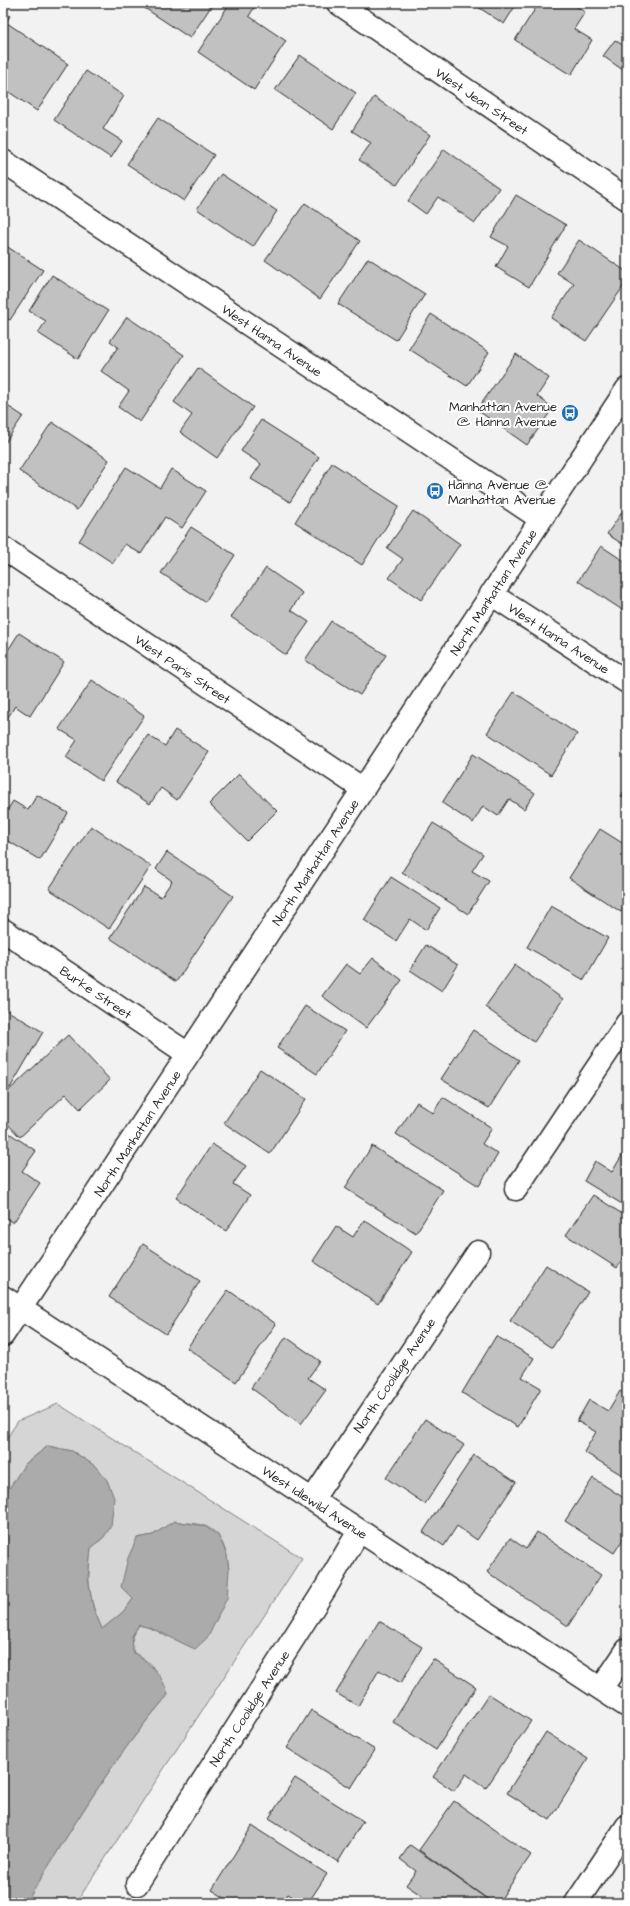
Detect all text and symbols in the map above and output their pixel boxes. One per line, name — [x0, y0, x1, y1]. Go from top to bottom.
street label: West Jean Street — [431, 64, 532, 140]
street label: West Hanna Avenue — [218, 300, 325, 381]
place label: Manhattan Avenue @ Hanna Avenue — [449, 398, 557, 431]
bus stop icon: Manhattan Avenue @ Hanna Avenue — [560, 403, 580, 423]
place label: Hanna Avenue @ Manhattan Avenue — [448, 476, 556, 509]
bus stop icon: Hanna Avenue @ Manhattan Avenue — [425, 481, 445, 501]
street label: North Manhattan Avenue — [446, 526, 542, 659]
street label: West Hanna Avenue — [504, 599, 613, 678]
street label: West Paris Street — [131, 631, 235, 709]
street label: North Manhattan Avenue — [268, 796, 364, 929]
street label: Burke Street — [56, 962, 136, 1024]
street label: North Manhattan Avenue — [90, 1067, 186, 1200]
street label: North Coolidge Avenue — [350, 1314, 441, 1437]
street label: West Idlewild Avenue — [258, 1462, 371, 1544]
street label: North Coolidge Avenue — [205, 1647, 295, 1771]

